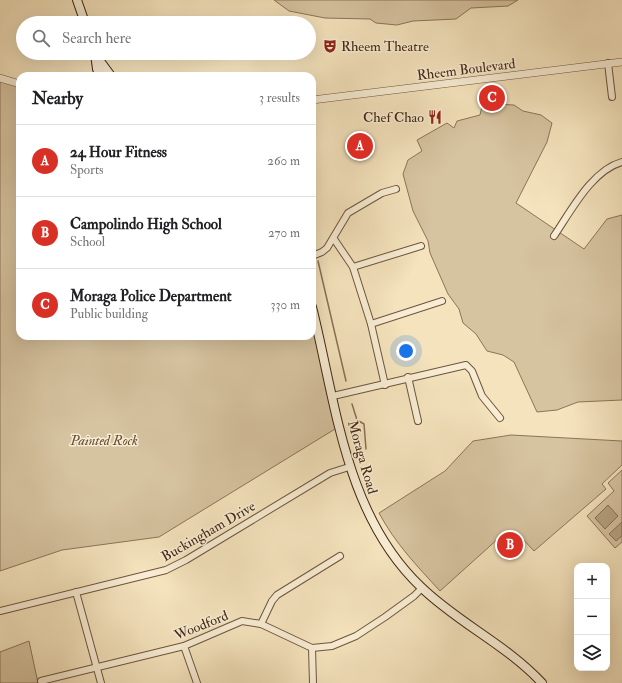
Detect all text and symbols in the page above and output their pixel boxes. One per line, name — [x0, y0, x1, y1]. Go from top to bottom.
search box — [16, 16, 316, 60]
icon: search — [30, 27, 52, 49]
text: Search here — [62, 29, 131, 48]
theatre icon: Rheem Theatre — [322, 38, 338, 54]
place label: Rheem Theatre — [341, 38, 429, 55]
street label: Rheem Boulevard — [416, 55, 516, 84]
pin: C — [479, 83, 505, 113]
text: Nearby — [32, 88, 83, 109]
text: 3 results — [259, 90, 300, 106]
place label: Chef Chao — [363, 109, 424, 126]
restaurant icon: Chef Chao — [427, 109, 443, 125]
pin: A — [347, 131, 373, 161]
text: 24 Hour Fitness — [70, 143, 167, 162]
text: A — [41, 153, 49, 169]
text: 260 m — [267, 153, 300, 169]
text: Sports — [70, 162, 104, 178]
text: Campolindo High School — [70, 215, 222, 234]
text: B — [41, 225, 49, 241]
text: 270 m — [268, 225, 300, 241]
text: School — [70, 234, 105, 250]
text: Moraga Police Department — [70, 287, 232, 306]
text: C — [40, 297, 50, 313]
text: 330 m — [271, 297, 300, 313]
text: Public building — [70, 306, 148, 322]
your location — [396, 341, 416, 361]
street label: Moraga Road — [344, 418, 381, 496]
park label: Painted Rock — [69, 432, 138, 449]
street label: Buckingham Drive — [158, 498, 258, 565]
pin: B — [497, 530, 523, 560]
map controls — [574, 563, 610, 671]
button: + — [574, 563, 610, 599]
button: − — [574, 599, 610, 635]
street label: Woodford — [171, 607, 231, 644]
button: layers — [574, 635, 610, 671]

